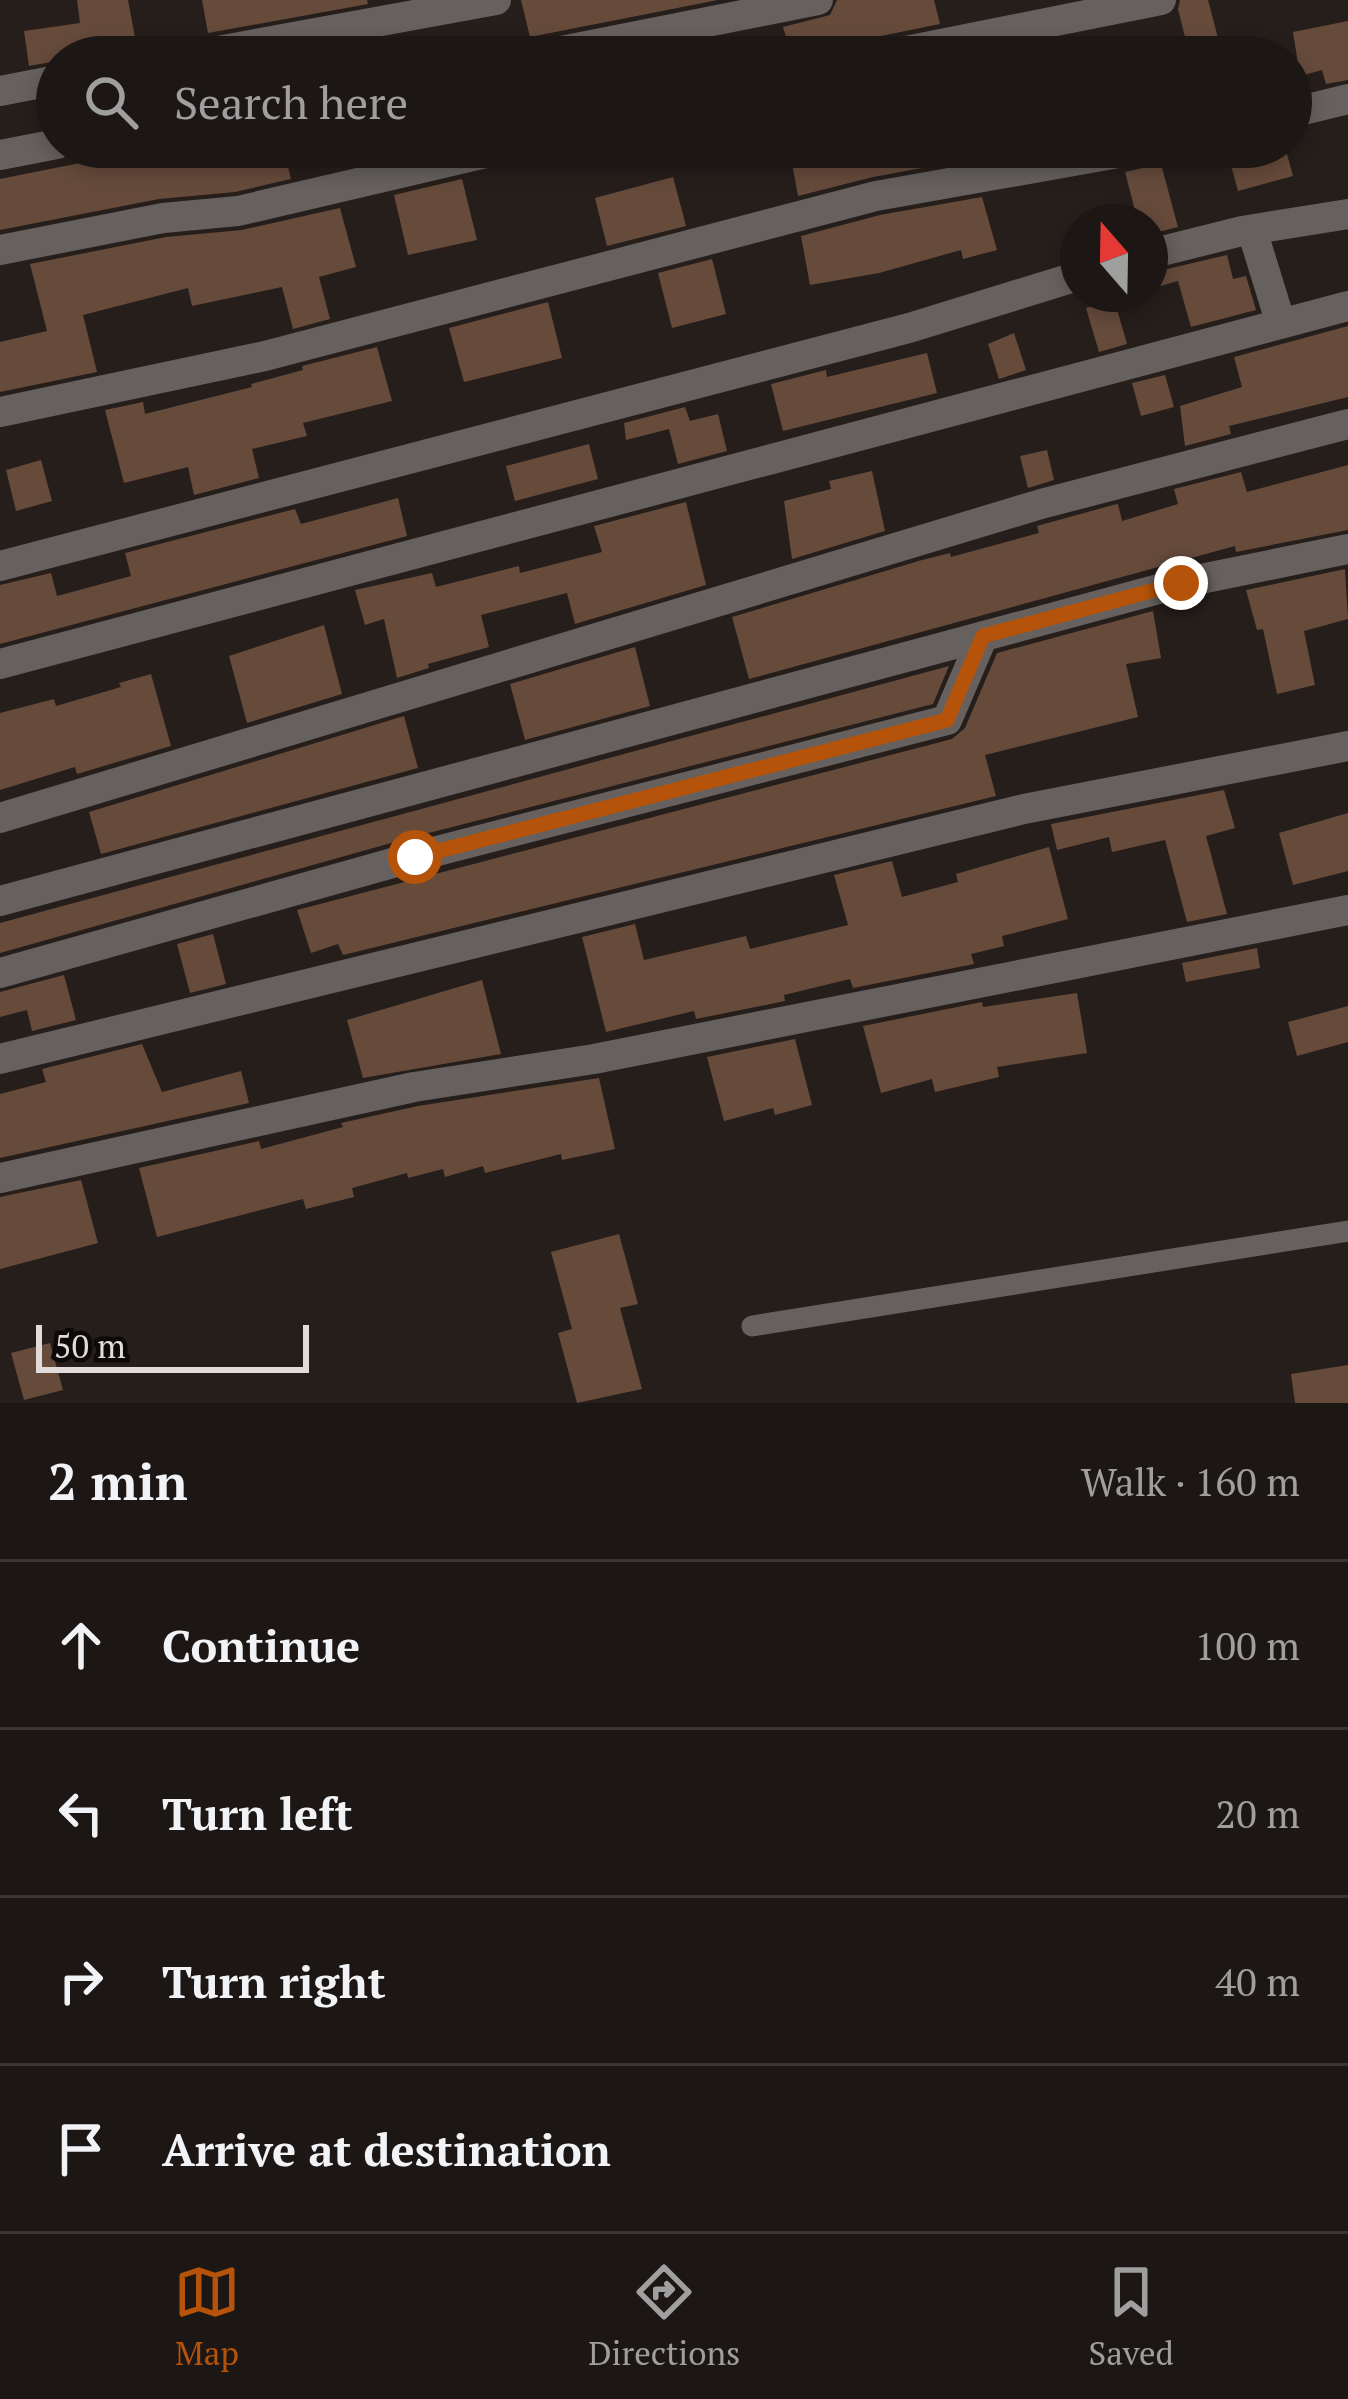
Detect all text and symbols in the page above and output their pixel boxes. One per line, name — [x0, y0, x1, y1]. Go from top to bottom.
search box — [36, 36, 1312, 168]
icon: search — [78, 69, 144, 135]
text: Search here — [174, 72, 408, 132]
north arrow — [1060, 204, 1168, 312]
route end — [1154, 556, 1208, 610]
route start — [388, 830, 442, 884]
scale bar — [36, 1319, 309, 1372]
text: 50 m — [54, 1324, 126, 1367]
text: 2 min — [48, 1447, 188, 1515]
text: Walk · 160 m — [1081, 1455, 1300, 1507]
icon: ahead — [48, 1612, 114, 1678]
text: Continue — [162, 1615, 360, 1675]
text: 100 m — [1195, 1619, 1300, 1671]
icon: left — [48, 1780, 114, 1846]
text: Turn left — [162, 1783, 353, 1843]
text: 20 m — [1215, 1787, 1300, 1839]
icon: right — [48, 1948, 114, 2014]
text: Turn right — [162, 1951, 386, 2011]
text: 40 m — [1215, 1955, 1300, 2007]
icon: arrive — [48, 2116, 114, 2182]
text: Arrive at destination — [162, 2119, 611, 2179]
tab: Map — [174, 2259, 240, 2374]
tab: Directions — [588, 2259, 740, 2374]
tab: Saved — [1089, 2259, 1174, 2374]

